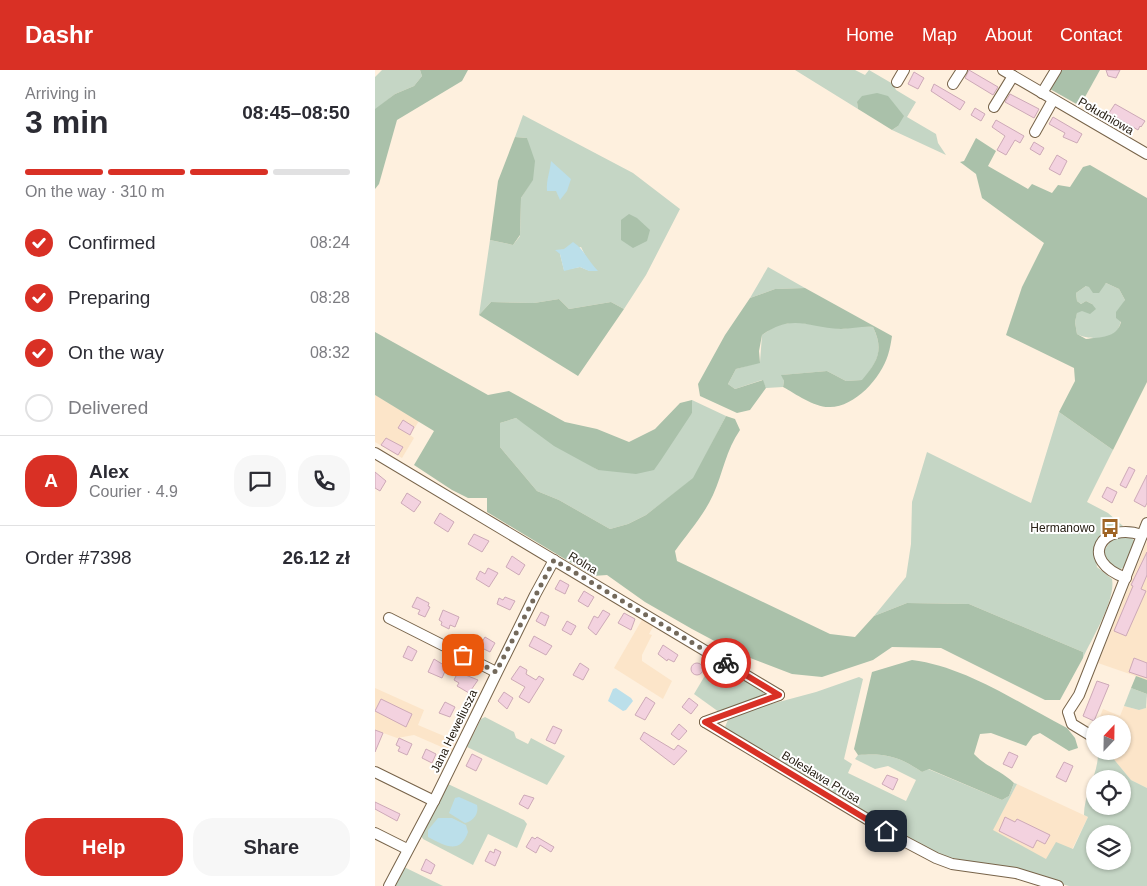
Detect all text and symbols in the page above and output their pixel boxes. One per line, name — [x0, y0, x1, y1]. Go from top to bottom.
text: Dashr — [25, 21, 93, 48]
text: Home — [846, 25, 894, 45]
text: Map — [922, 25, 957, 45]
text: About — [985, 25, 1032, 45]
text: Contact — [1060, 25, 1122, 45]
text: Arriving in — [25, 85, 96, 102]
street label: Południowa — [1076, 94, 1137, 138]
text: 08:45–08:50 — [242, 102, 350, 123]
text: 3 min — [25, 104, 109, 140]
text: On the way · 310 m — [25, 183, 165, 200]
icon: check — [25, 229, 53, 257]
text: Confirmed — [68, 232, 156, 253]
text: 08:24 — [310, 234, 350, 251]
icon: check — [25, 284, 53, 312]
text: Preparing — [68, 287, 150, 308]
text: 08:28 — [310, 289, 350, 306]
icon: check — [25, 339, 53, 367]
text: On the way — [68, 342, 164, 363]
text: 08:32 — [310, 344, 350, 361]
text: Delivered — [68, 397, 148, 418]
button: chat — [234, 455, 286, 507]
button: phone — [298, 455, 350, 507]
text: Alex — [89, 461, 129, 482]
text: A — [44, 470, 58, 491]
text: Courier · 4.9 — [89, 483, 178, 500]
bus stop icon: Hermanowo — [1099, 517, 1121, 539]
place label: Hermanowo — [1030, 521, 1095, 535]
text: Order #7398 — [25, 547, 132, 568]
text: 26.12 zł — [282, 547, 350, 568]
street label: Rolna — [566, 549, 600, 577]
pin — [442, 634, 484, 676]
courier — [701, 638, 751, 688]
icon: bag — [449, 641, 477, 669]
icon: bike — [712, 649, 740, 677]
street label: Jana Heweliusza — [428, 687, 480, 775]
north arrow — [1086, 715, 1131, 760]
map controls — [1086, 715, 1131, 870]
street label: Bolesława Prusa — [779, 748, 863, 806]
button: locate — [1086, 770, 1131, 815]
pin — [865, 810, 907, 852]
icon: home — [872, 817, 900, 845]
button: Help — [25, 818, 183, 876]
button: Share — [193, 818, 350, 876]
button: layers — [1086, 825, 1131, 870]

